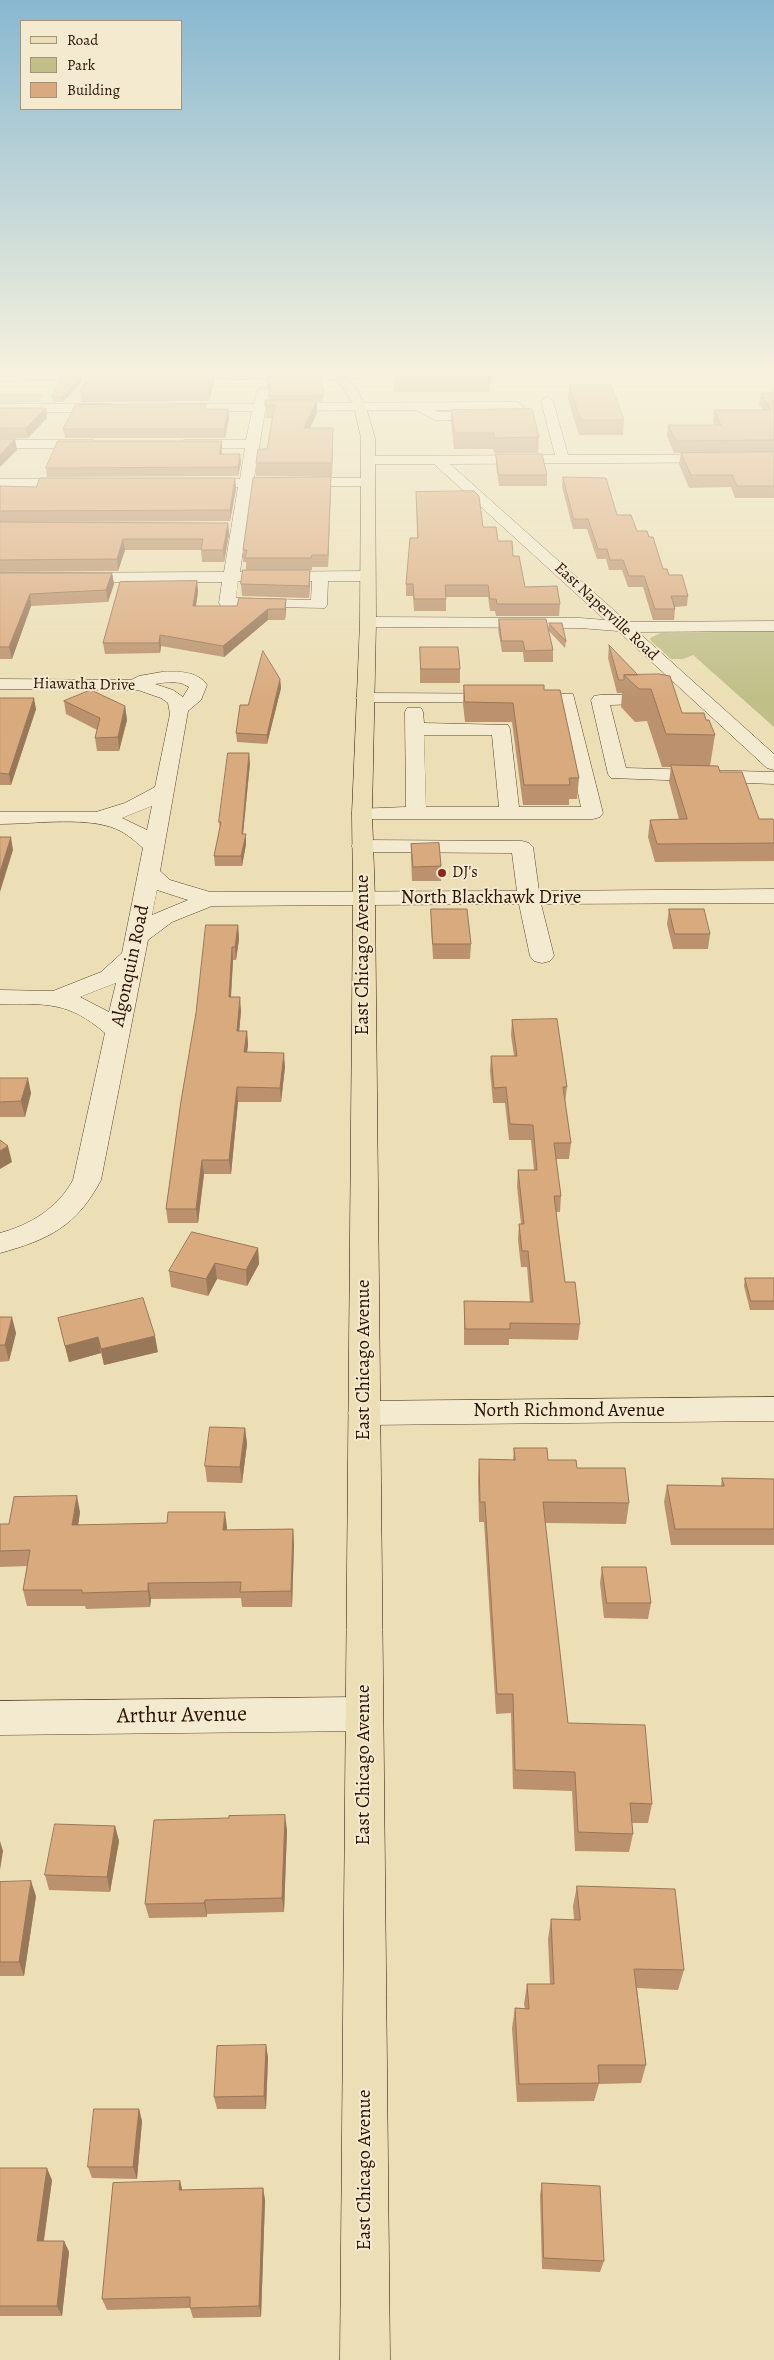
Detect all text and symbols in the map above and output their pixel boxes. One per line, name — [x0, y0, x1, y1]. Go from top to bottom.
legend — [20, 20, 182, 110]
text: Road — [67, 30, 98, 50]
text: Park — [67, 55, 95, 75]
text: Building — [67, 80, 120, 100]
street label: East Naperville Road — [550, 559, 662, 665]
street label: Hiawatha Drive — [33, 675, 135, 695]
place label: DJ's — [452, 863, 478, 883]
marker: DJ's — [436, 867, 448, 879]
street label: East Chicago Avenue — [352, 875, 374, 1035]
street label: North Blackhawk Drive — [401, 887, 581, 909]
street label: Algonquin Road — [107, 903, 155, 1029]
street label: East Chicago Avenue — [353, 1280, 375, 1440]
street label: North Richmond Avenue — [473, 1400, 665, 1422]
street label: East Chicago Avenue — [353, 1685, 375, 1845]
street label: Arthur Avenue — [117, 1702, 247, 1730]
street label: East Chicago Avenue — [354, 2090, 376, 2250]

